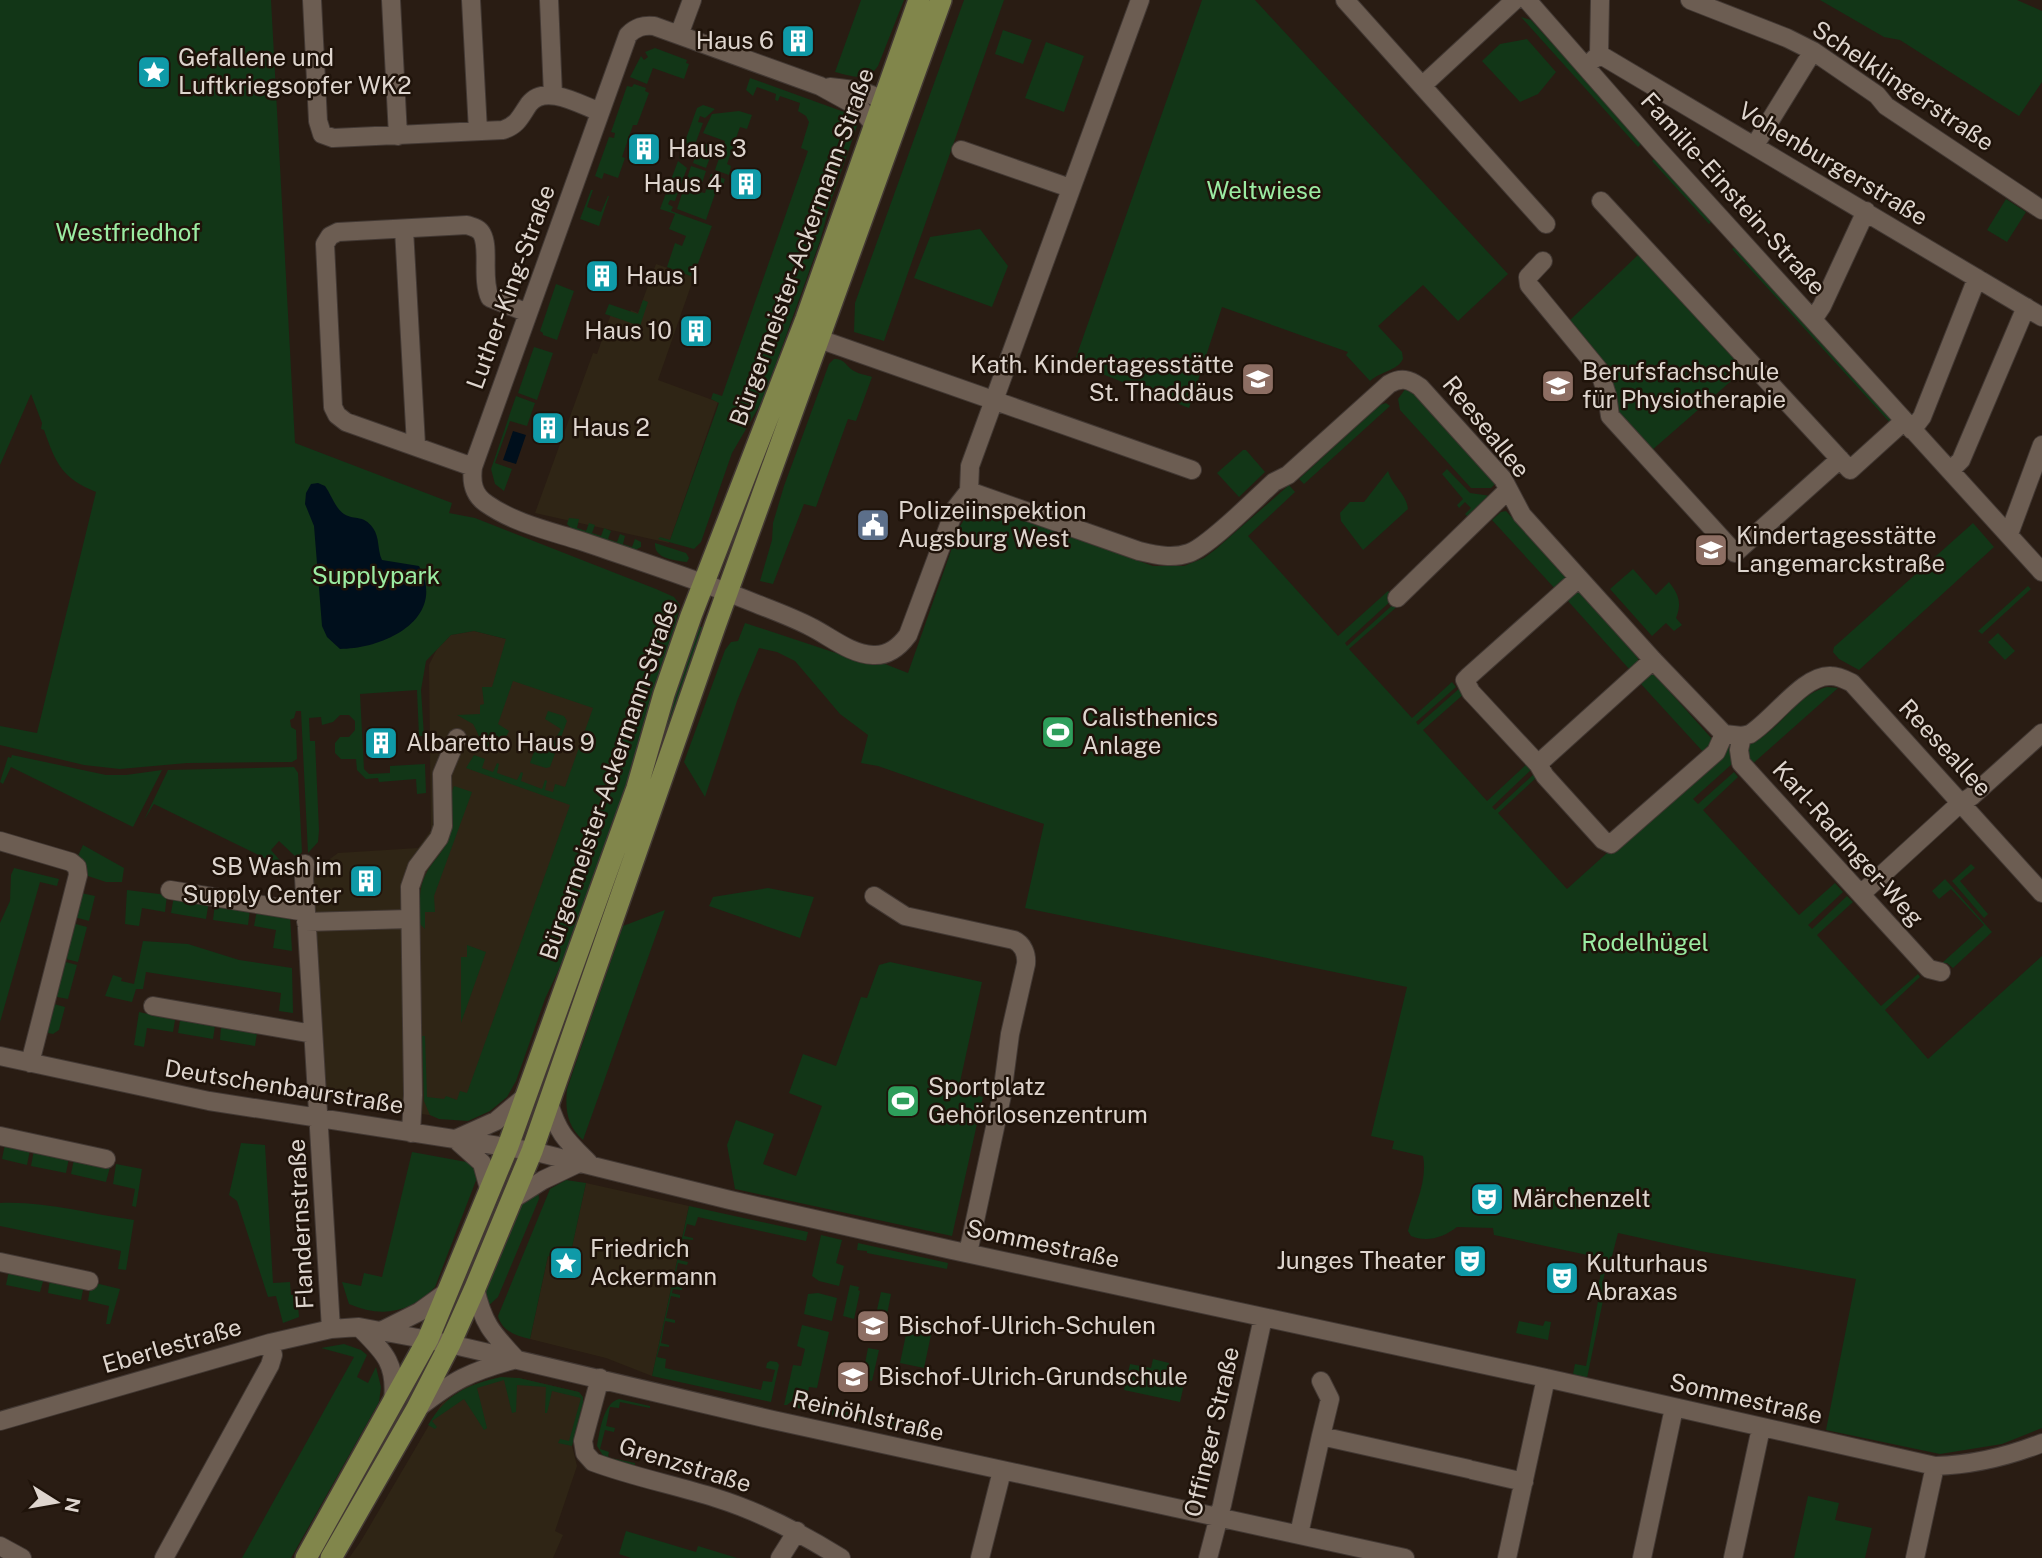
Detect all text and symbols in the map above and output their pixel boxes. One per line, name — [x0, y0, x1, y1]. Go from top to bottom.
street label: Schelklingerstraße — [1808, 14, 2000, 156]
building icon: Haus 6 — [779, 22, 817, 60]
place label: Haus 6 — [696, 26, 774, 54]
place label: Gefallene und Luftkriegsopfer WK2 — [178, 43, 411, 99]
place icon: Gefallene und Luftkriegsopfer WK2 — [135, 53, 173, 91]
street label: Bürgermeister-Ackermann-Straße — [723, 64, 879, 429]
street label: Familie-Einstein-Straße — [1636, 86, 1832, 300]
street label: Vohenburgerstraße — [1734, 96, 1933, 231]
building icon: Haus 3 — [625, 130, 663, 168]
place label: Haus 3 — [668, 134, 747, 162]
building icon: Haus 4 — [727, 165, 765, 203]
place label: Haus 4 — [644, 169, 722, 197]
park label: Weltwiese — [1207, 176, 1322, 204]
street label: Luther-King-Straße — [460, 181, 560, 393]
park label: Westfriedhof — [56, 218, 200, 246]
building icon: Haus 1 — [583, 257, 621, 295]
place label: Haus 1 — [626, 261, 699, 289]
building icon: Haus 10 — [677, 312, 715, 350]
place label: Haus 10 — [584, 316, 672, 344]
place label: Kath. Kindertagesstätte St. Thaddäus — [970, 350, 1234, 406]
place label: Berufsfachschule für Physiotherapie — [1582, 357, 1786, 413]
school or university icon: Kath. Kindertagesstätte St. Thaddäus — [1239, 360, 1277, 398]
school or university icon: Berufsfachschule für Physiotherapie — [1539, 367, 1577, 405]
street label: Reeseallee — [1437, 370, 1536, 483]
building icon: Haus 2 — [529, 409, 567, 447]
place label: Haus 2 — [572, 413, 650, 441]
place label: Polizeiinspektion Augsburg West — [898, 496, 1087, 552]
public building icon: Polizeiinspektion Augsburg West — [854, 506, 892, 544]
place label: Kindertagesstätte Langemarckstraße — [1736, 521, 1945, 577]
school or university icon: Kindertagesstätte Langemarckstraße — [1692, 531, 1730, 569]
park label: Supplypark — [312, 561, 440, 589]
street label: Bürgermeister-Ackermann-Straße — [533, 596, 683, 963]
street label: Reeseallee — [1894, 693, 1998, 802]
place label: Calisthenics Anlage — [1082, 703, 1218, 759]
sports icon: Calisthenics Anlage — [1039, 713, 1077, 751]
building icon: Albaretto Haus 9 — [362, 724, 400, 762]
place label: Albaretto Haus 9 — [406, 728, 595, 756]
street label: Karl-Radinger-Weg — [1767, 755, 1930, 932]
place label: SB Wash im Supply Center — [182, 852, 342, 908]
building icon: SB Wash im Supply Center — [347, 862, 385, 900]
park label: Rodelhügel — [1581, 928, 1709, 956]
street label: Deutschenbaurstraße — [163, 1053, 406, 1119]
place label: Sportplatz Gehörlosenzentrum — [928, 1072, 1148, 1128]
sports icon: Sportplatz Gehörlosenzentrum — [884, 1082, 922, 1120]
street label: Flandernstraße — [282, 1138, 318, 1310]
theatre icon: Märchenzelt — [1468, 1180, 1506, 1218]
place label: Märchenzelt — [1512, 1184, 1651, 1212]
street label: Sommestraße — [964, 1213, 1122, 1273]
place label: Friedrich Ackermann — [590, 1234, 717, 1290]
theatre icon: Junges Theater — [1451, 1242, 1489, 1280]
place icon: Friedrich Ackermann — [547, 1244, 585, 1282]
place label: Junges Theater — [1277, 1246, 1446, 1274]
place label: Kulturhaus Abraxas — [1586, 1249, 1708, 1305]
theatre icon: Kulturhaus Abraxas — [1543, 1259, 1581, 1297]
school or university icon: Bischof-Ulrich-Schulen — [854, 1307, 892, 1345]
place label: Bischof-Ulrich-Schulen — [898, 1311, 1156, 1339]
street label: Eberlestraße — [99, 1312, 244, 1378]
street label: Offinger Straße — [1178, 1344, 1244, 1520]
school or university icon: Bischof-Ulrich-Grundschule — [834, 1358, 872, 1396]
place label: Bischof-Ulrich-Grundschule — [878, 1362, 1188, 1390]
street label: Sommestraße — [1667, 1367, 1825, 1429]
street label: Reinöhlstraße — [790, 1384, 947, 1446]
street label: Grenzstraße — [616, 1431, 755, 1497]
north arrow — [21, 1467, 91, 1537]
text: N — [60, 1496, 85, 1515]

